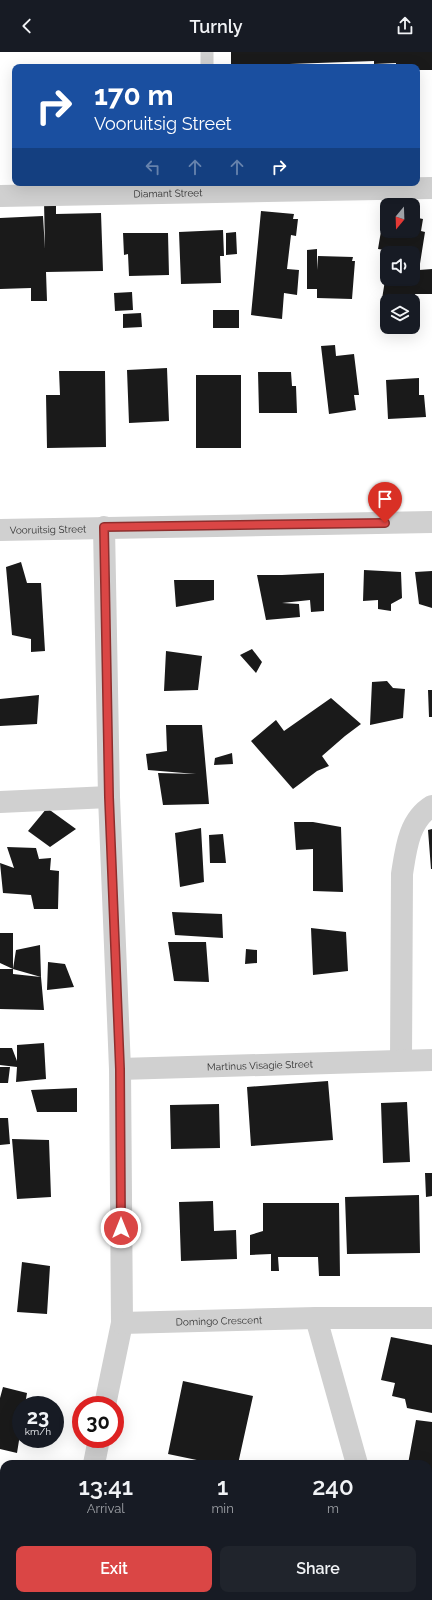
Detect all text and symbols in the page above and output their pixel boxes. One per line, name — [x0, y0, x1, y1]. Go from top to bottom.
icon: back — [16, 15, 38, 37]
icon: share — [394, 15, 416, 37]
text: Turnly — [189, 16, 243, 37]
text: 170 m — [94, 79, 174, 112]
icon: right — [28, 80, 80, 132]
text: Vooruitsig Street — [94, 113, 232, 134]
icon: left — [142, 156, 164, 178]
icon: ahead — [184, 156, 206, 178]
icon: ahead — [226, 156, 248, 178]
icon: right — [268, 156, 290, 178]
street label: Diamant Street — [133, 187, 203, 199]
north arrow — [380, 198, 420, 238]
map controls — [380, 198, 420, 334]
button: sound — [380, 246, 420, 286]
button: layers — [380, 294, 420, 334]
pin — [368, 482, 402, 523]
icon: arrive — [374, 488, 396, 510]
street label: Vooruitsig Street — [10, 523, 87, 535]
street label: Martinus Visagie Street — [207, 1058, 314, 1072]
position arrow — [100, 1207, 142, 1249]
street label: Domingo Crescent — [176, 1314, 263, 1327]
speed limit sign: 30 — [72, 1396, 124, 1448]
text: 23 — [27, 1405, 49, 1429]
text: km/h — [25, 1426, 51, 1437]
text: 13:41 — [78, 1472, 133, 1501]
text: 1 — [217, 1472, 228, 1501]
text: 240 — [312, 1472, 354, 1501]
text: Arrival — [87, 1501, 125, 1516]
text: min — [211, 1501, 234, 1516]
text: m — [327, 1501, 339, 1516]
button: Exit — [16, 1546, 212, 1592]
button: Share — [220, 1546, 416, 1592]

